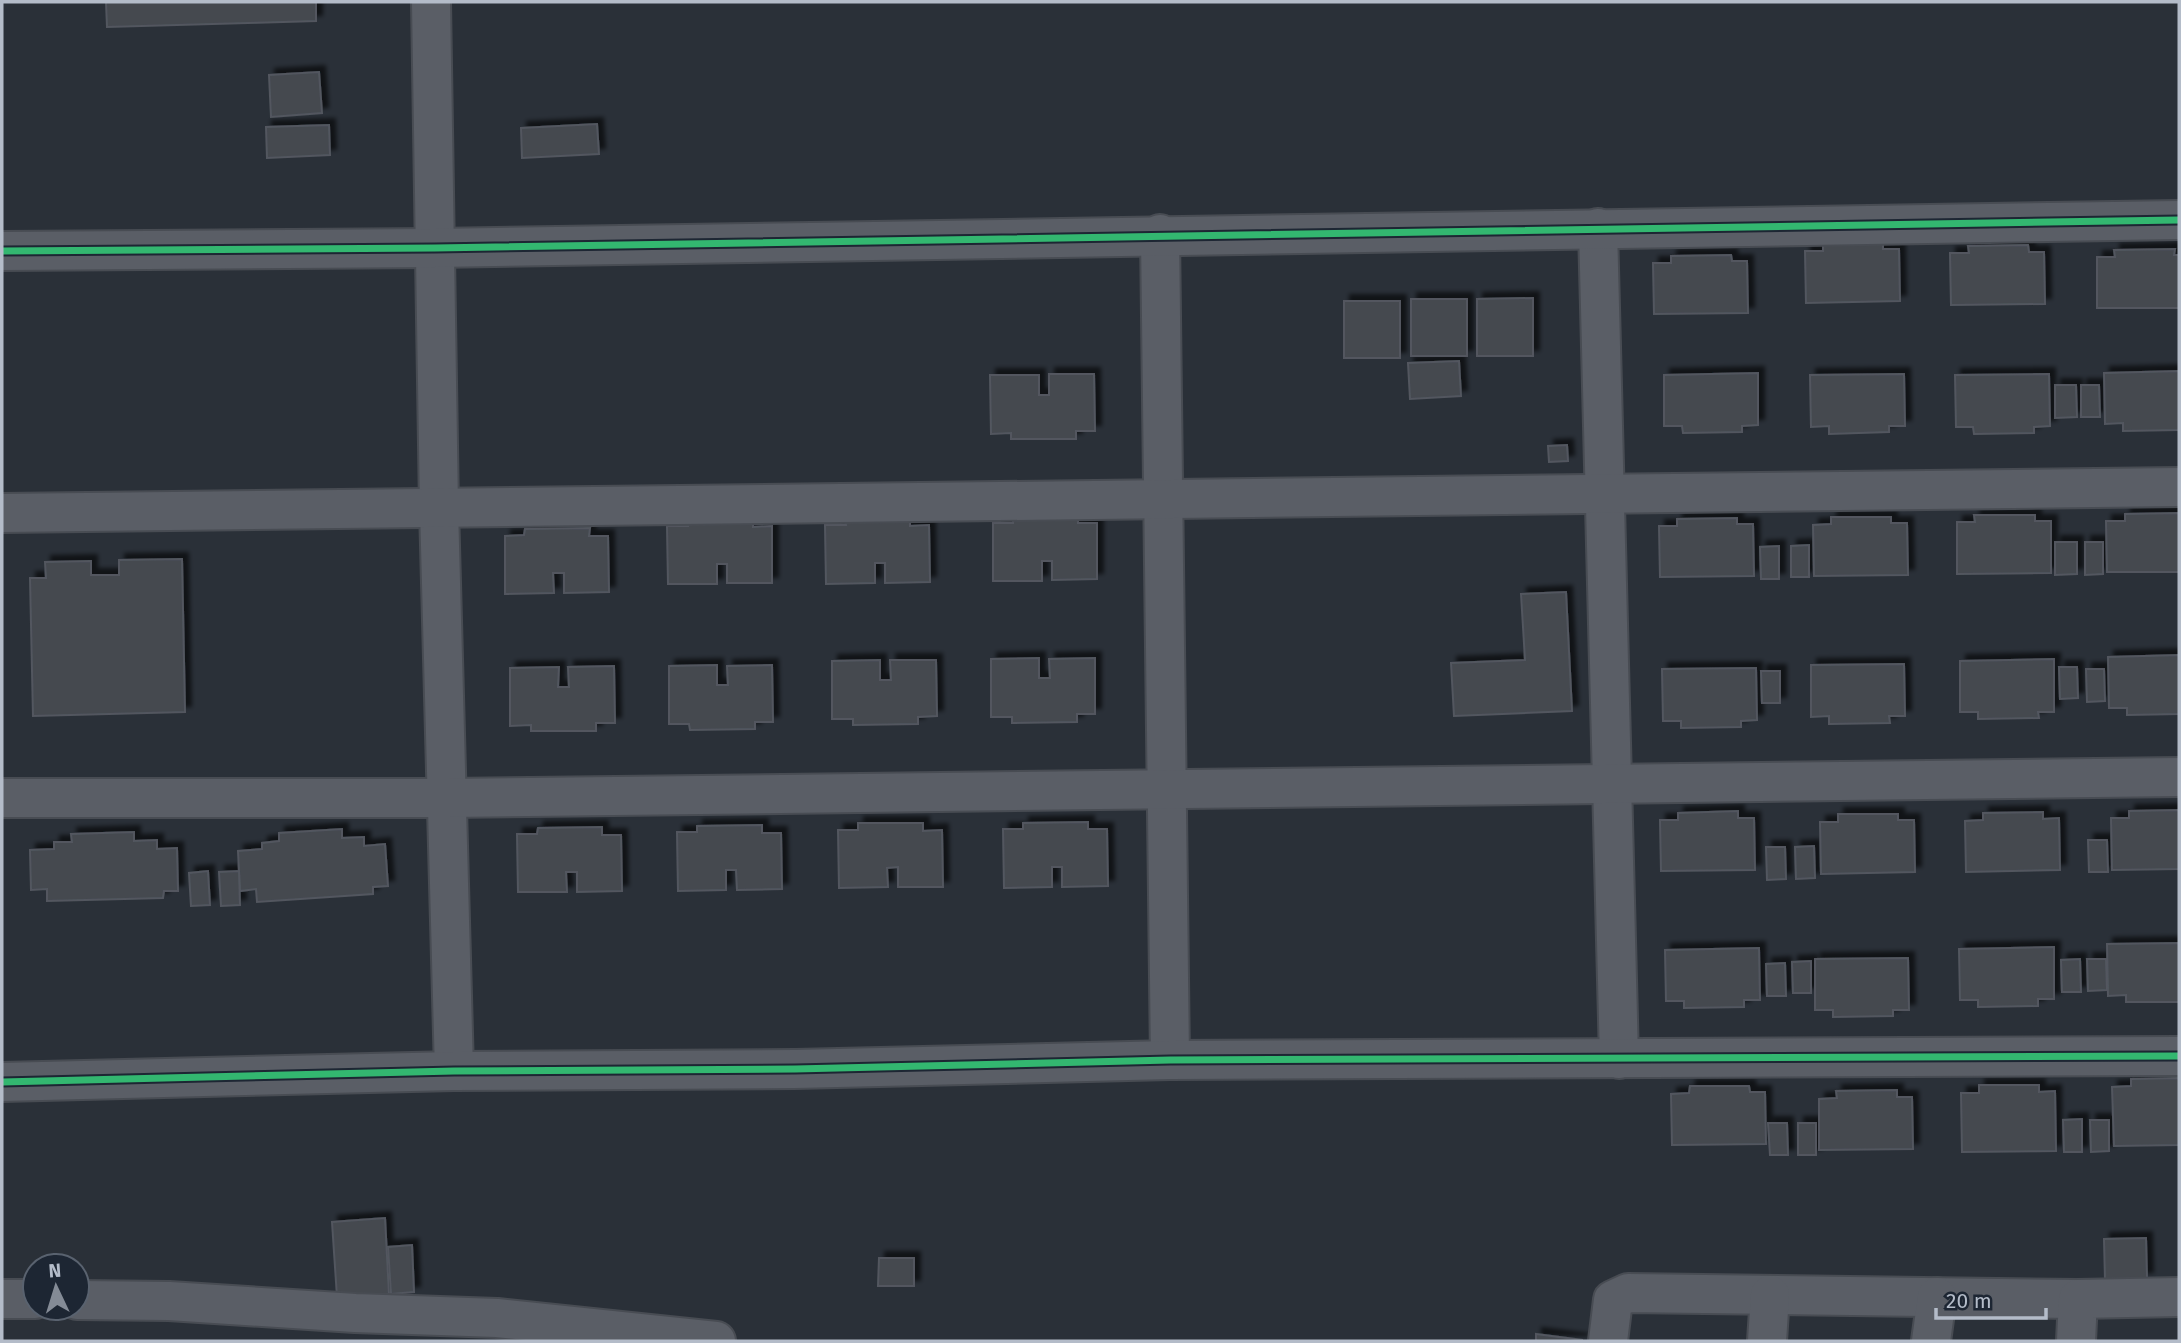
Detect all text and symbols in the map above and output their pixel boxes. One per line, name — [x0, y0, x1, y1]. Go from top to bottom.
north arrow — [21, 1252, 91, 1322]
text: N — [48, 1259, 62, 1282]
scale bar — [1936, 1276, 2046, 1320]
text: 20 m — [1946, 1288, 1992, 1314]

